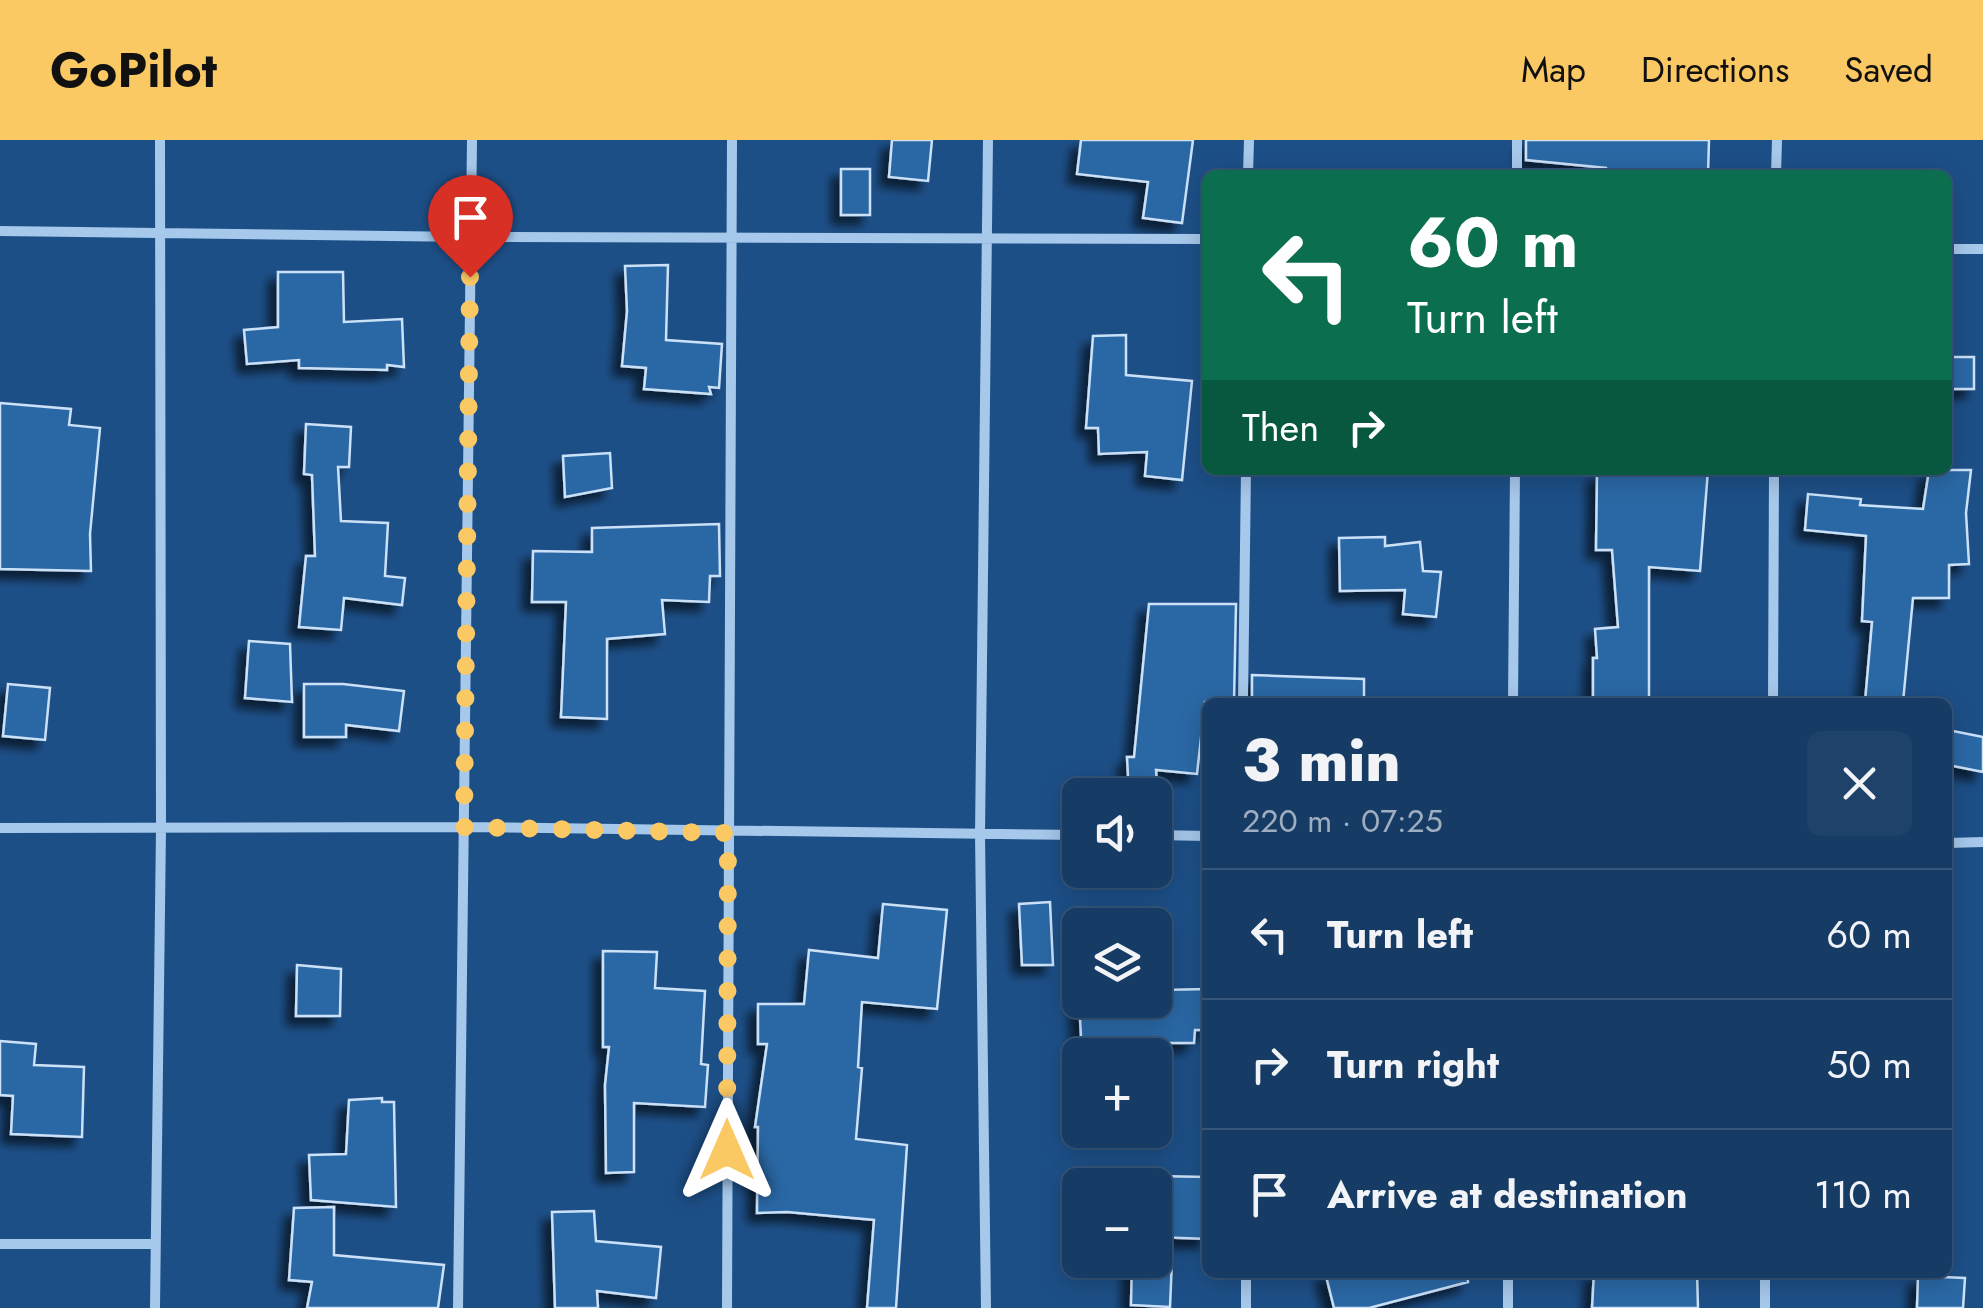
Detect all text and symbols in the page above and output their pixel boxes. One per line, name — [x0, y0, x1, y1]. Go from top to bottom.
text: GoPilot — [50, 36, 217, 105]
text: Map — [1521, 45, 1586, 95]
text: Directions — [1641, 45, 1789, 95]
text: Saved — [1844, 45, 1933, 95]
pin — [428, 175, 513, 278]
icon: arrive — [443, 190, 498, 245]
text: 60 m — [1407, 192, 1579, 293]
icon: left — [1242, 210, 1372, 340]
text: Turn left — [1407, 285, 1558, 350]
text: Then — [1242, 400, 1319, 455]
icon: right — [1339, 400, 1394, 455]
text: 3 min — [1242, 717, 1401, 804]
button: close — [1807, 731, 1912, 836]
map controls — [1062, 778, 1172, 1278]
button: sound — [1062, 778, 1172, 888]
text: 220 m · 07:25 — [1242, 798, 1443, 844]
icon: left — [1242, 907, 1297, 962]
text: Turn left — [1327, 907, 1473, 962]
text: 60 m — [1826, 907, 1912, 962]
button: layers — [1062, 908, 1172, 1018]
icon: right — [1242, 1037, 1297, 1092]
text: Turn right — [1327, 1037, 1499, 1092]
text: 50 m — [1827, 1037, 1912, 1092]
button: + — [1062, 1038, 1172, 1148]
position arrow — [675, 1098, 779, 1202]
icon: arrive — [1242, 1167, 1297, 1222]
text: Arrive at destination — [1327, 1167, 1688, 1222]
text: 110 m — [1814, 1167, 1912, 1222]
button: − — [1062, 1168, 1172, 1278]

